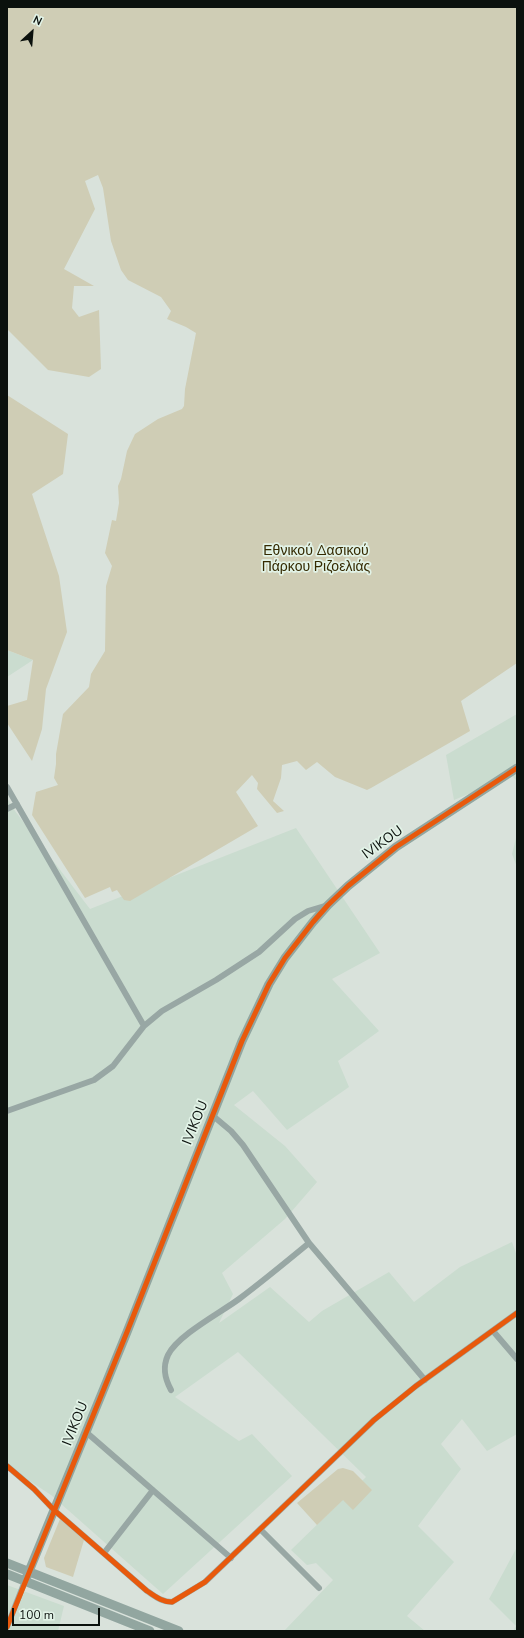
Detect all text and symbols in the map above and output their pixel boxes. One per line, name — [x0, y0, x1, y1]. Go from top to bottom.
north arrow — [12, 12, 52, 52]
text: N — [30, 12, 44, 29]
park label: Εθνικού Δασικού Πάρκου Ριζοελιάς — [262, 544, 370, 576]
street label: IVIKOU — [359, 823, 407, 863]
street label: IVIKOU — [180, 1098, 212, 1148]
street label: IVIKOU — [60, 1399, 92, 1449]
scale bar — [14, 1600, 102, 1626]
text: 100 m — [19, 1607, 54, 1623]

